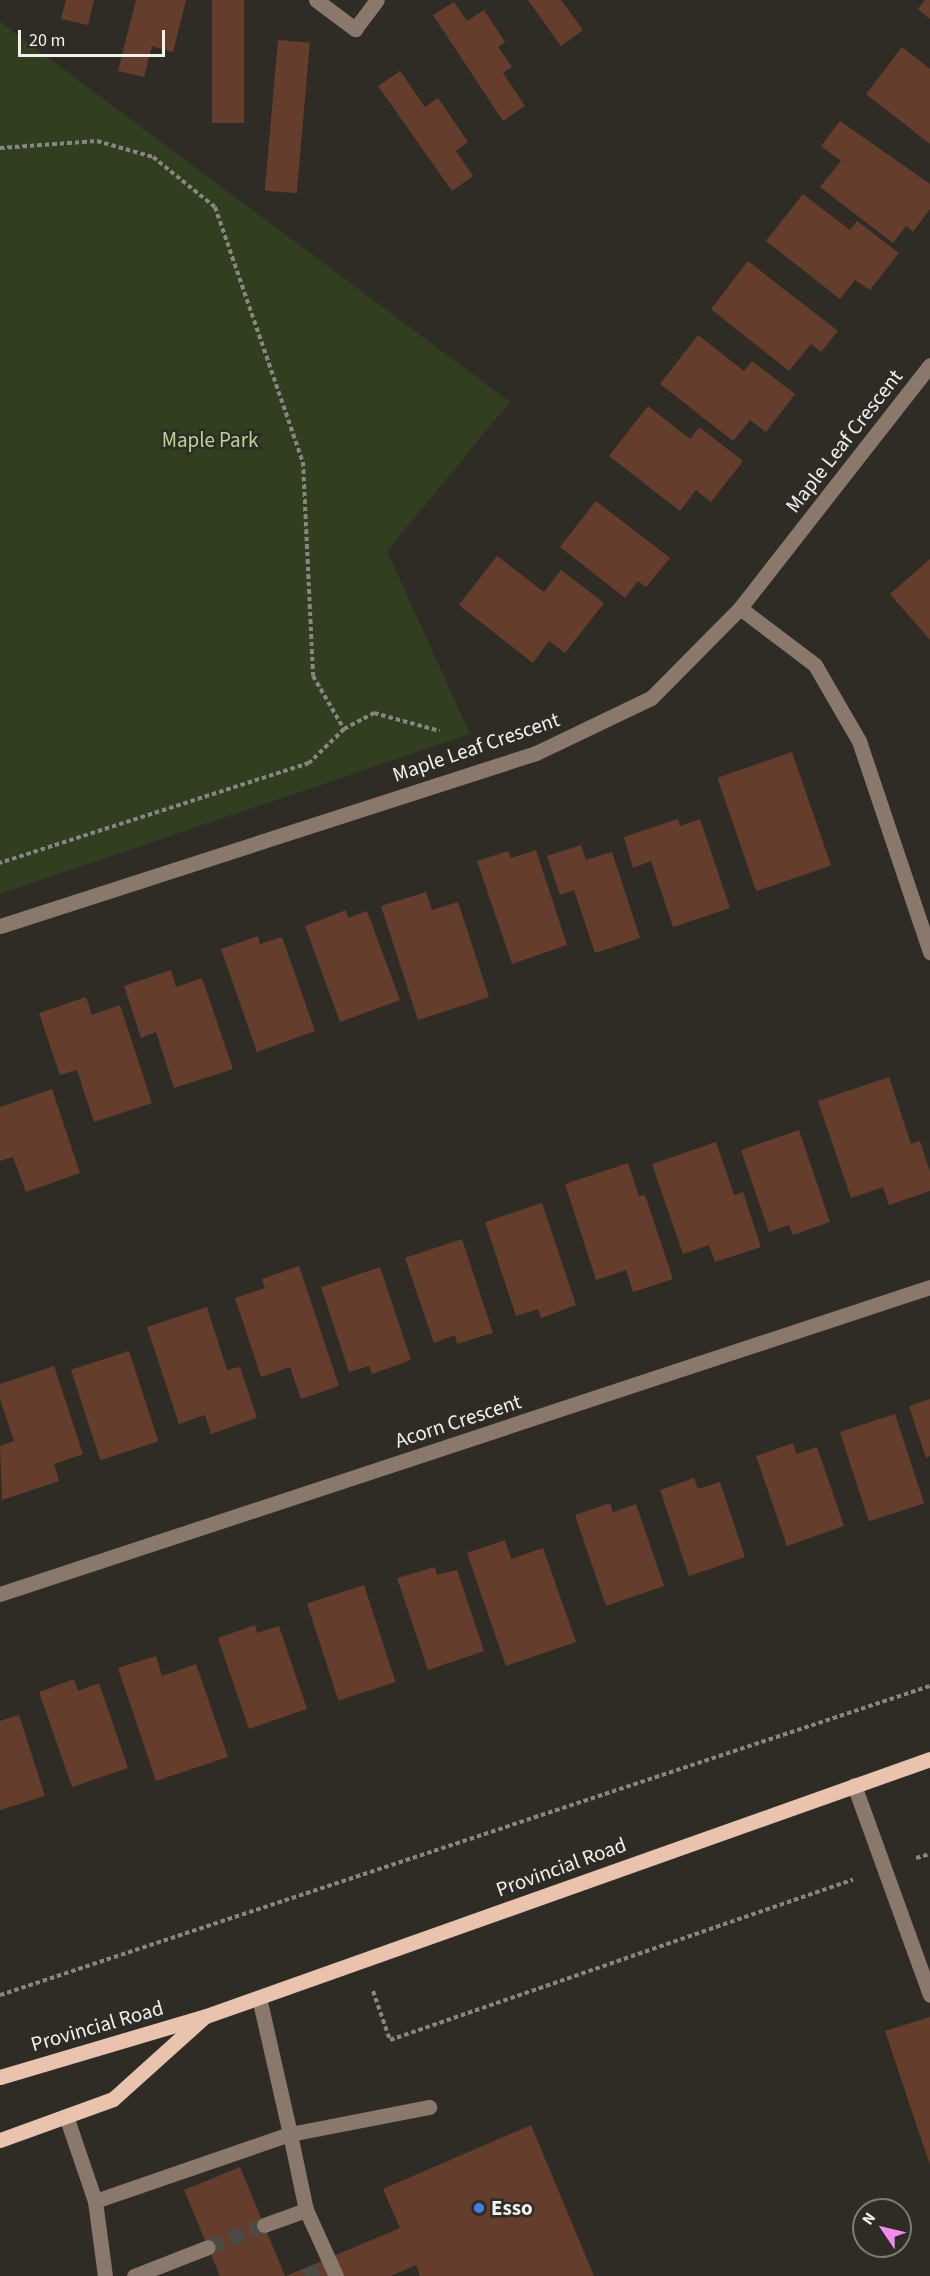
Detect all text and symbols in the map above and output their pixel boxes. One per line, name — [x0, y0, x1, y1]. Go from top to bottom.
scale bar — [21, 18, 168, 56]
text: 20 m — [29, 28, 65, 53]
street label: Maple Leaf Crescent — [780, 364, 908, 518]
park label: Maple Park — [162, 427, 258, 453]
street label: Maple Leaf Crescent — [389, 707, 563, 787]
street label: Acorn Crescent — [392, 1389, 524, 1453]
street label: Provincial Road — [492, 1832, 630, 1902]
street label: Provincial Road — [28, 1995, 166, 2057]
place label: Esso — [491, 2195, 533, 2221]
north arrow — [852, 2198, 912, 2258]
marker: Esso — [472, 2201, 486, 2215]
text: N — [857, 2208, 881, 2229]

